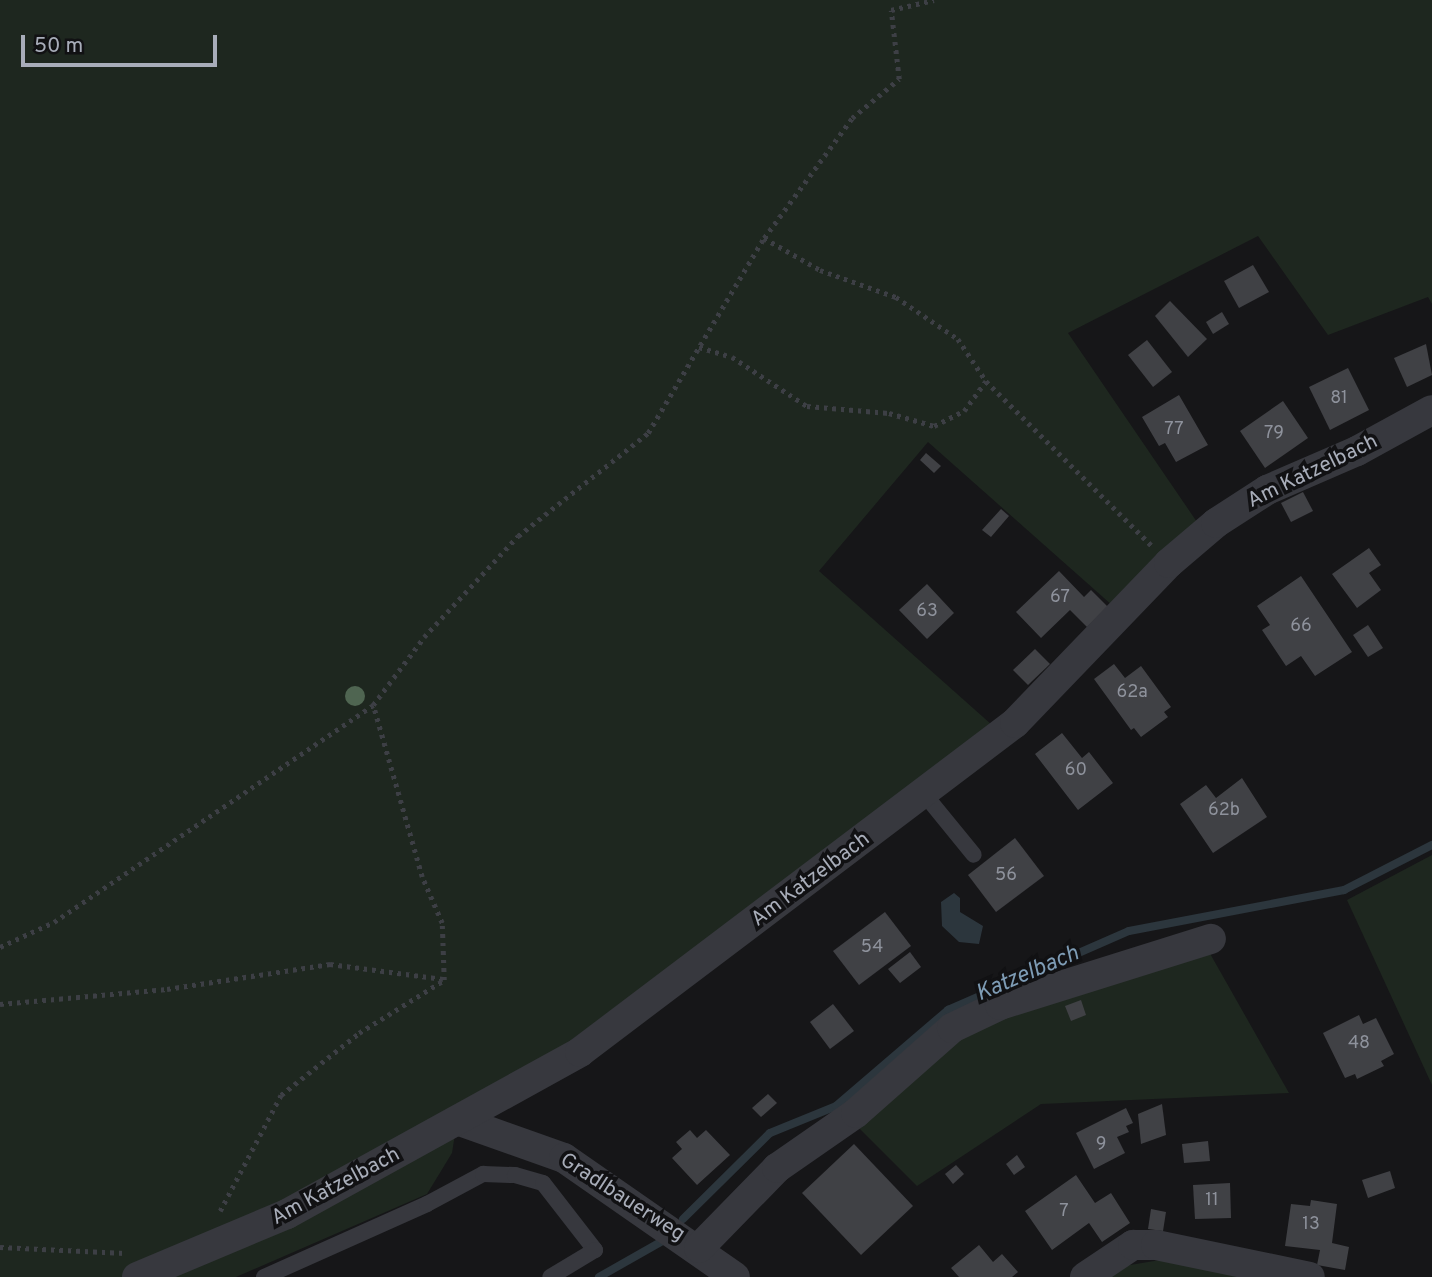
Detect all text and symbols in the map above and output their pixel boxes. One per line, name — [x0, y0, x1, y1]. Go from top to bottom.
scale bar — [24, 21, 220, 65]
text: 50 m — [34, 33, 83, 60]
house number: 81 — [1330, 388, 1348, 410]
house number: 77 — [1164, 419, 1184, 441]
house number: 79 — [1264, 423, 1284, 445]
street label: Am Katzelbach — [1244, 430, 1382, 514]
house number: 67 — [1050, 587, 1070, 609]
house number: 63 — [916, 601, 938, 623]
house number: 66 — [1290, 616, 1312, 638]
house number: 62a — [1116, 682, 1148, 704]
house number: 60 — [1065, 760, 1087, 782]
house number: 62b — [1208, 800, 1240, 822]
street label: Am Katzelbach — [747, 827, 875, 933]
house number: 56 — [995, 865, 1017, 887]
house number: 54 — [861, 937, 883, 959]
water label: Katzelbach — [972, 941, 1084, 1009]
house number: 48 — [1348, 1033, 1370, 1055]
house number: 9 — [1096, 1134, 1106, 1156]
street label: Am Katzelbach — [267, 1143, 405, 1231]
street label: Gradlbauerweg — [555, 1148, 689, 1248]
house number: 11 — [1205, 1190, 1219, 1212]
house number: 7 — [1059, 1201, 1069, 1223]
house number: 13 — [1302, 1214, 1320, 1236]

